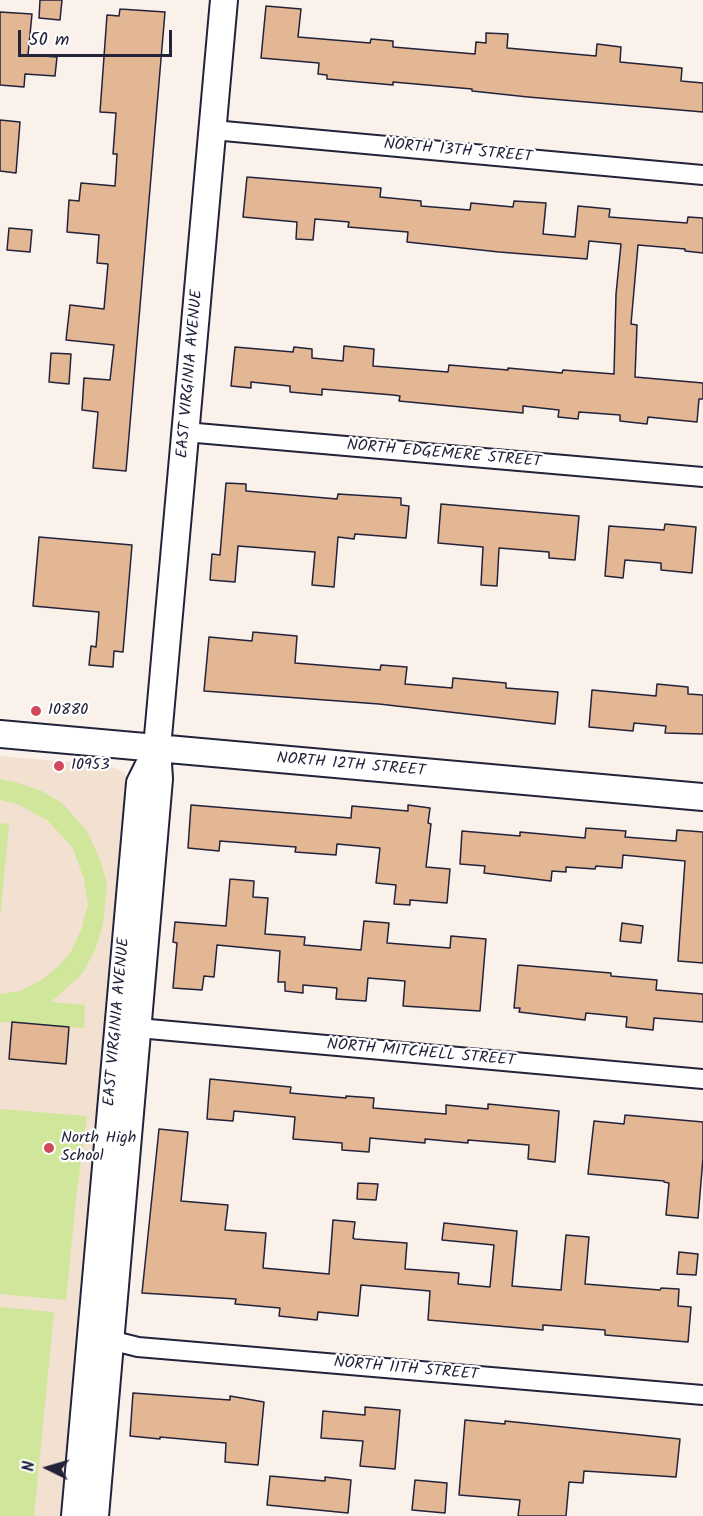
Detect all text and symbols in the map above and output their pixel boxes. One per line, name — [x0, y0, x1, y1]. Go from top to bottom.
scale bar — [21, 18, 176, 56]
text: 50 m — [29, 26, 69, 55]
street label: NORTH 13TH STREET — [383, 136, 533, 168]
street label: EAST VIRGINIA AVENUE — [174, 289, 208, 459]
street label: NORTH EDGEMERE STREET — [346, 437, 542, 473]
place label: 10880 — [48, 701, 88, 721]
marker: 10880 — [29, 704, 43, 718]
street label: NORTH 12TH STREET — [276, 750, 426, 782]
place label: 10953 — [71, 756, 110, 776]
marker: 10953 — [52, 759, 66, 773]
street label: EAST VIRGINIA AVENUE — [101, 937, 135, 1107]
street label: NORTH MITCHELL STREET — [326, 1036, 516, 1072]
place label: North High School — [61, 1129, 136, 1167]
marker: North High School — [42, 1141, 56, 1155]
street label: NORTH 11TH STREET — [333, 1354, 479, 1386]
north arrow — [18, 1438, 78, 1498]
text: N — [17, 1460, 42, 1473]

